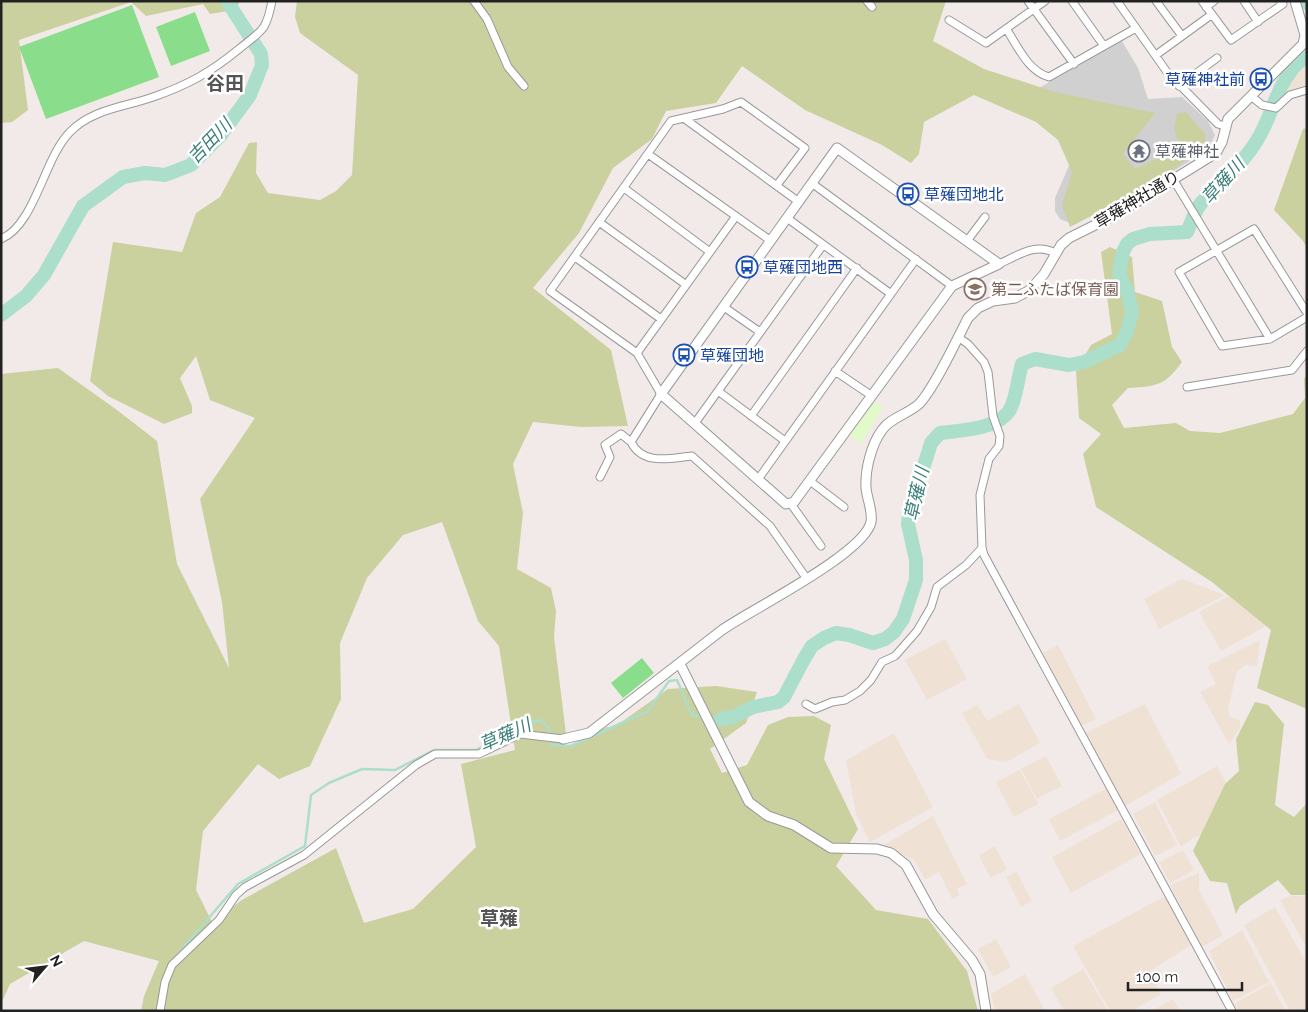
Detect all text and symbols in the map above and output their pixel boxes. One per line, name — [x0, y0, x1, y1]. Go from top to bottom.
bus stop icon: 草薙神社前 — [1249, 67, 1273, 91]
place label: 草薙神社前 — [1165, 70, 1245, 89]
district label: 谷田 — [206, 72, 244, 94]
water label: 吉田川 — [183, 112, 237, 167]
temple icon: 草薙神社 — [1127, 139, 1151, 163]
place label: 草薙神社 — [1155, 142, 1219, 161]
water label: 草薙川 — [1197, 152, 1250, 208]
street label: 草薙神社通り — [1091, 167, 1183, 232]
bus stop icon: 草薙団地北 — [896, 182, 920, 206]
place label: 草薙団地北 — [924, 185, 1004, 204]
bus stop icon: 草薙団地西 — [735, 255, 759, 279]
place label: 草薙団地西 — [763, 258, 843, 277]
school or university icon: 第二ふたば保育園 — [963, 277, 987, 301]
place label: 第二ふたば保育園 — [991, 280, 1119, 299]
bus stop icon: 草薙団地 — [672, 343, 696, 367]
place label: 草薙団地 — [700, 346, 764, 365]
water label: 草薙川 — [900, 463, 933, 523]
water label: 草薙川 — [476, 713, 536, 755]
district label: 草薙 — [480, 907, 518, 929]
north arrow — [20, 942, 70, 992]
text: N — [47, 952, 66, 969]
scale bar — [1128, 960, 1242, 992]
text: 100 m — [1136, 968, 1178, 986]

